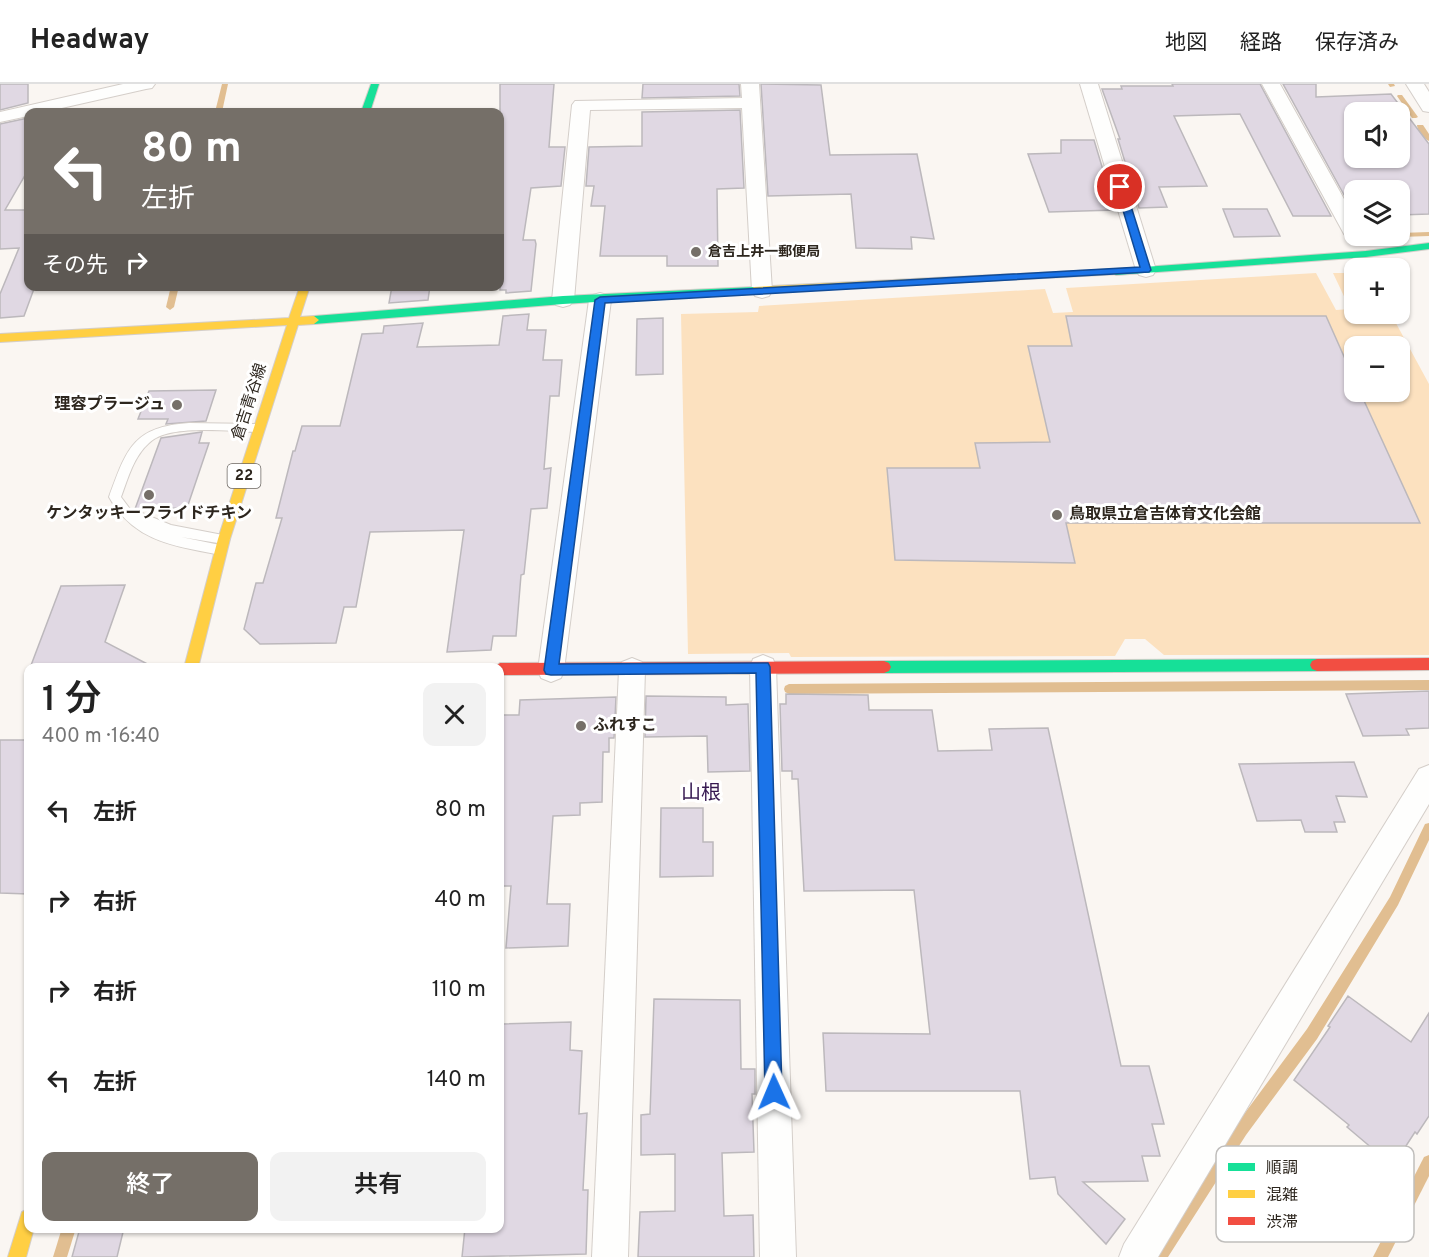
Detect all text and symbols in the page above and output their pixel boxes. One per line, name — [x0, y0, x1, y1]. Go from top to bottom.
text: Headway — [30, 23, 149, 59]
text: 地図 — [1165, 30, 1207, 57]
text: 経路 — [1240, 30, 1282, 57]
text: 保存済み — [1315, 30, 1399, 57]
map controls — [1344, 102, 1410, 402]
button: sound — [1344, 102, 1410, 168]
text: 80 m — [141, 124, 242, 177]
icon: left — [42, 132, 120, 210]
pin — [1094, 161, 1145, 212]
icon: arrive — [1103, 170, 1136, 203]
button: layers — [1344, 180, 1410, 246]
text: 左折 — [141, 183, 195, 217]
place label: 倉吉上井一郵便局 — [708, 243, 820, 261]
marker: 倉吉上井一郵便局 — [689, 245, 703, 259]
icon: right — [120, 246, 153, 279]
text: その先 — [42, 253, 108, 280]
button: + — [1344, 258, 1410, 324]
button: − — [1344, 336, 1410, 402]
street label: 倉吉青谷線 — [228, 361, 272, 443]
place label: 理容プラージュ — [54, 395, 165, 415]
marker: 理容プラージュ — [170, 398, 184, 412]
road number: 22 — [228, 464, 260, 488]
marker: ケンタッキーフライドチキン — [142, 488, 156, 502]
place label: ケンタッキーフライドチキン — [46, 504, 252, 524]
place label: 鳥取県立倉吉体育文化会館 — [1069, 504, 1261, 525]
marker: 鳥取県立倉吉体育文化会館 — [1050, 508, 1064, 522]
text: 1 分 — [42, 678, 101, 724]
button: close — [423, 683, 486, 746]
place label: ふれすこ — [593, 716, 657, 736]
marker: ふれすこ — [574, 719, 588, 733]
text: 400 m · 16:40 — [42, 724, 160, 750]
district label: 山根 — [681, 781, 721, 807]
icon: left — [42, 794, 75, 827]
text: 80 m — [435, 797, 486, 824]
text: 左折 — [93, 800, 137, 827]
icon: right — [42, 884, 75, 917]
text: 40 m — [434, 887, 486, 914]
text: 右折 — [93, 890, 137, 917]
icon: right — [42, 974, 75, 1007]
text: 110 m — [432, 977, 486, 1004]
text: 右折 — [93, 980, 137, 1007]
position arrow — [742, 1060, 806, 1124]
icon: left — [42, 1064, 75, 1097]
text: 140 m — [427, 1067, 486, 1094]
text: 左折 — [93, 1070, 137, 1097]
legend — [1216, 1146, 1414, 1242]
button: 終了 — [42, 1152, 258, 1221]
button: 共有 — [270, 1152, 486, 1221]
text: 順調 — [1266, 1159, 1298, 1179]
text: 混雑 — [1266, 1186, 1298, 1206]
text: 渋滞 — [1266, 1213, 1298, 1233]

